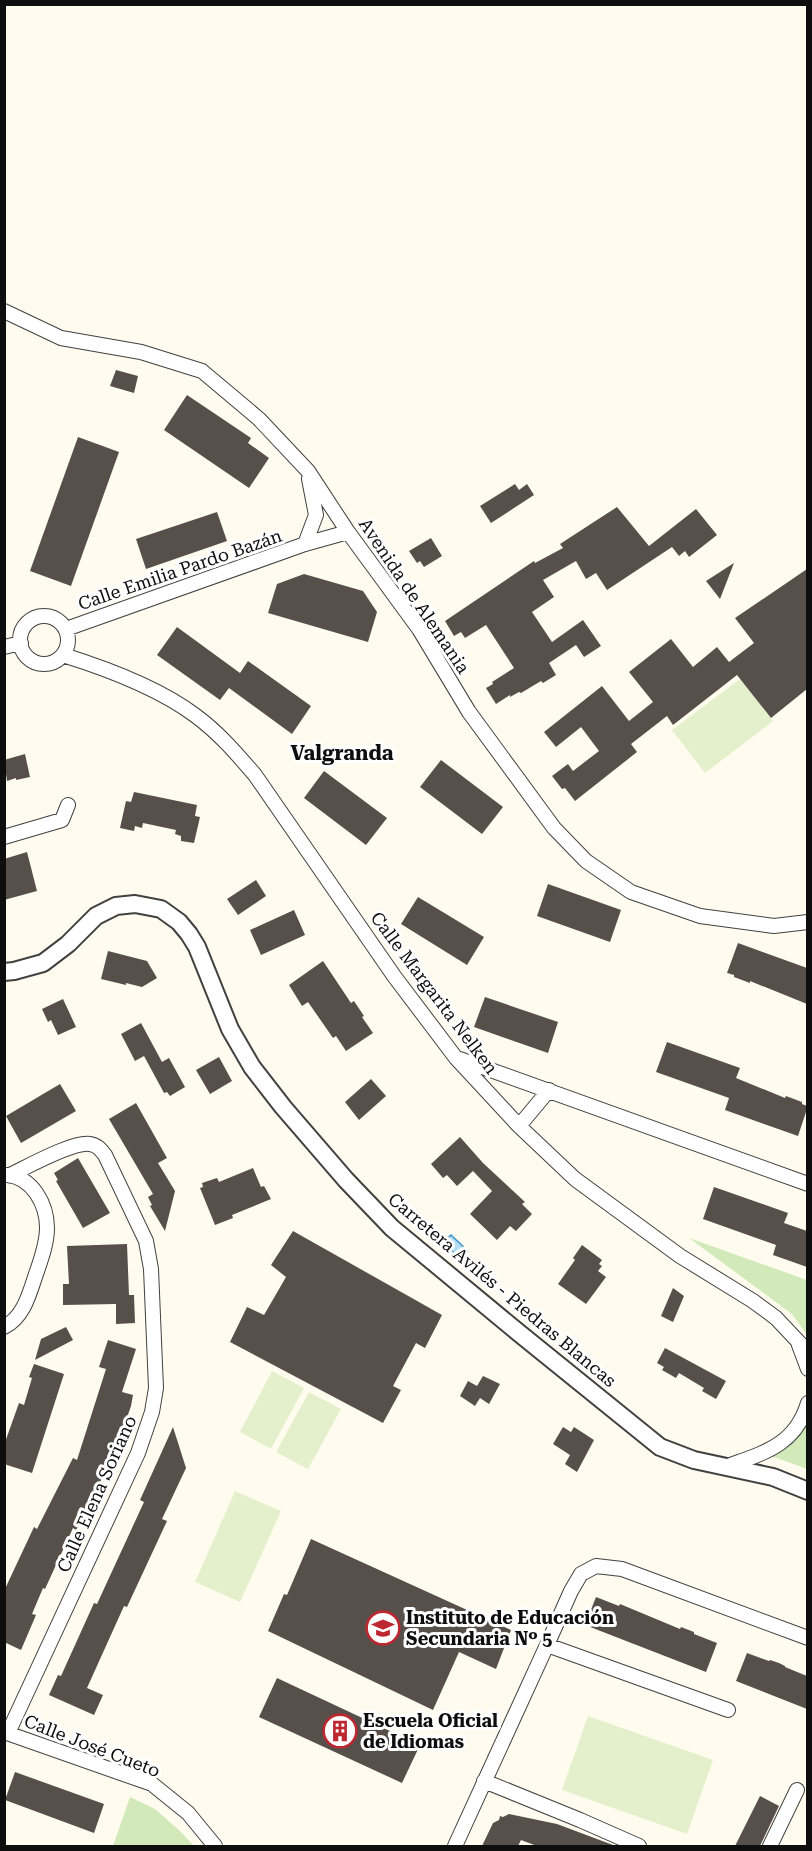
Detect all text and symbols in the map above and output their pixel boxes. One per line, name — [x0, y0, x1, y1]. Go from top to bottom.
street label: Avenida de Alemania — [355, 514, 474, 678]
street label: Calle Emilia Pardo Bazán — [75, 525, 285, 614]
district label: Valgranda — [291, 741, 394, 765]
street label: Calle Margarita Nelken — [367, 907, 503, 1078]
street label: Carretera Avilés - Piedras Blancas — [384, 1188, 620, 1391]
street label: Calle Elena Soriano — [53, 1412, 141, 1575]
place label: Instituto de Educación Secundaria Nº 5 — [406, 1607, 614, 1649]
school or university icon: Instituto de Educación Secundaria Nº 5 — [365, 1610, 401, 1646]
street label: Calle José Cueto — [21, 1710, 163, 1781]
place label: Escuela Oficial de Idiomas — [363, 1710, 498, 1752]
building icon: Escuela Oficial de Idiomas — [322, 1713, 358, 1749]

